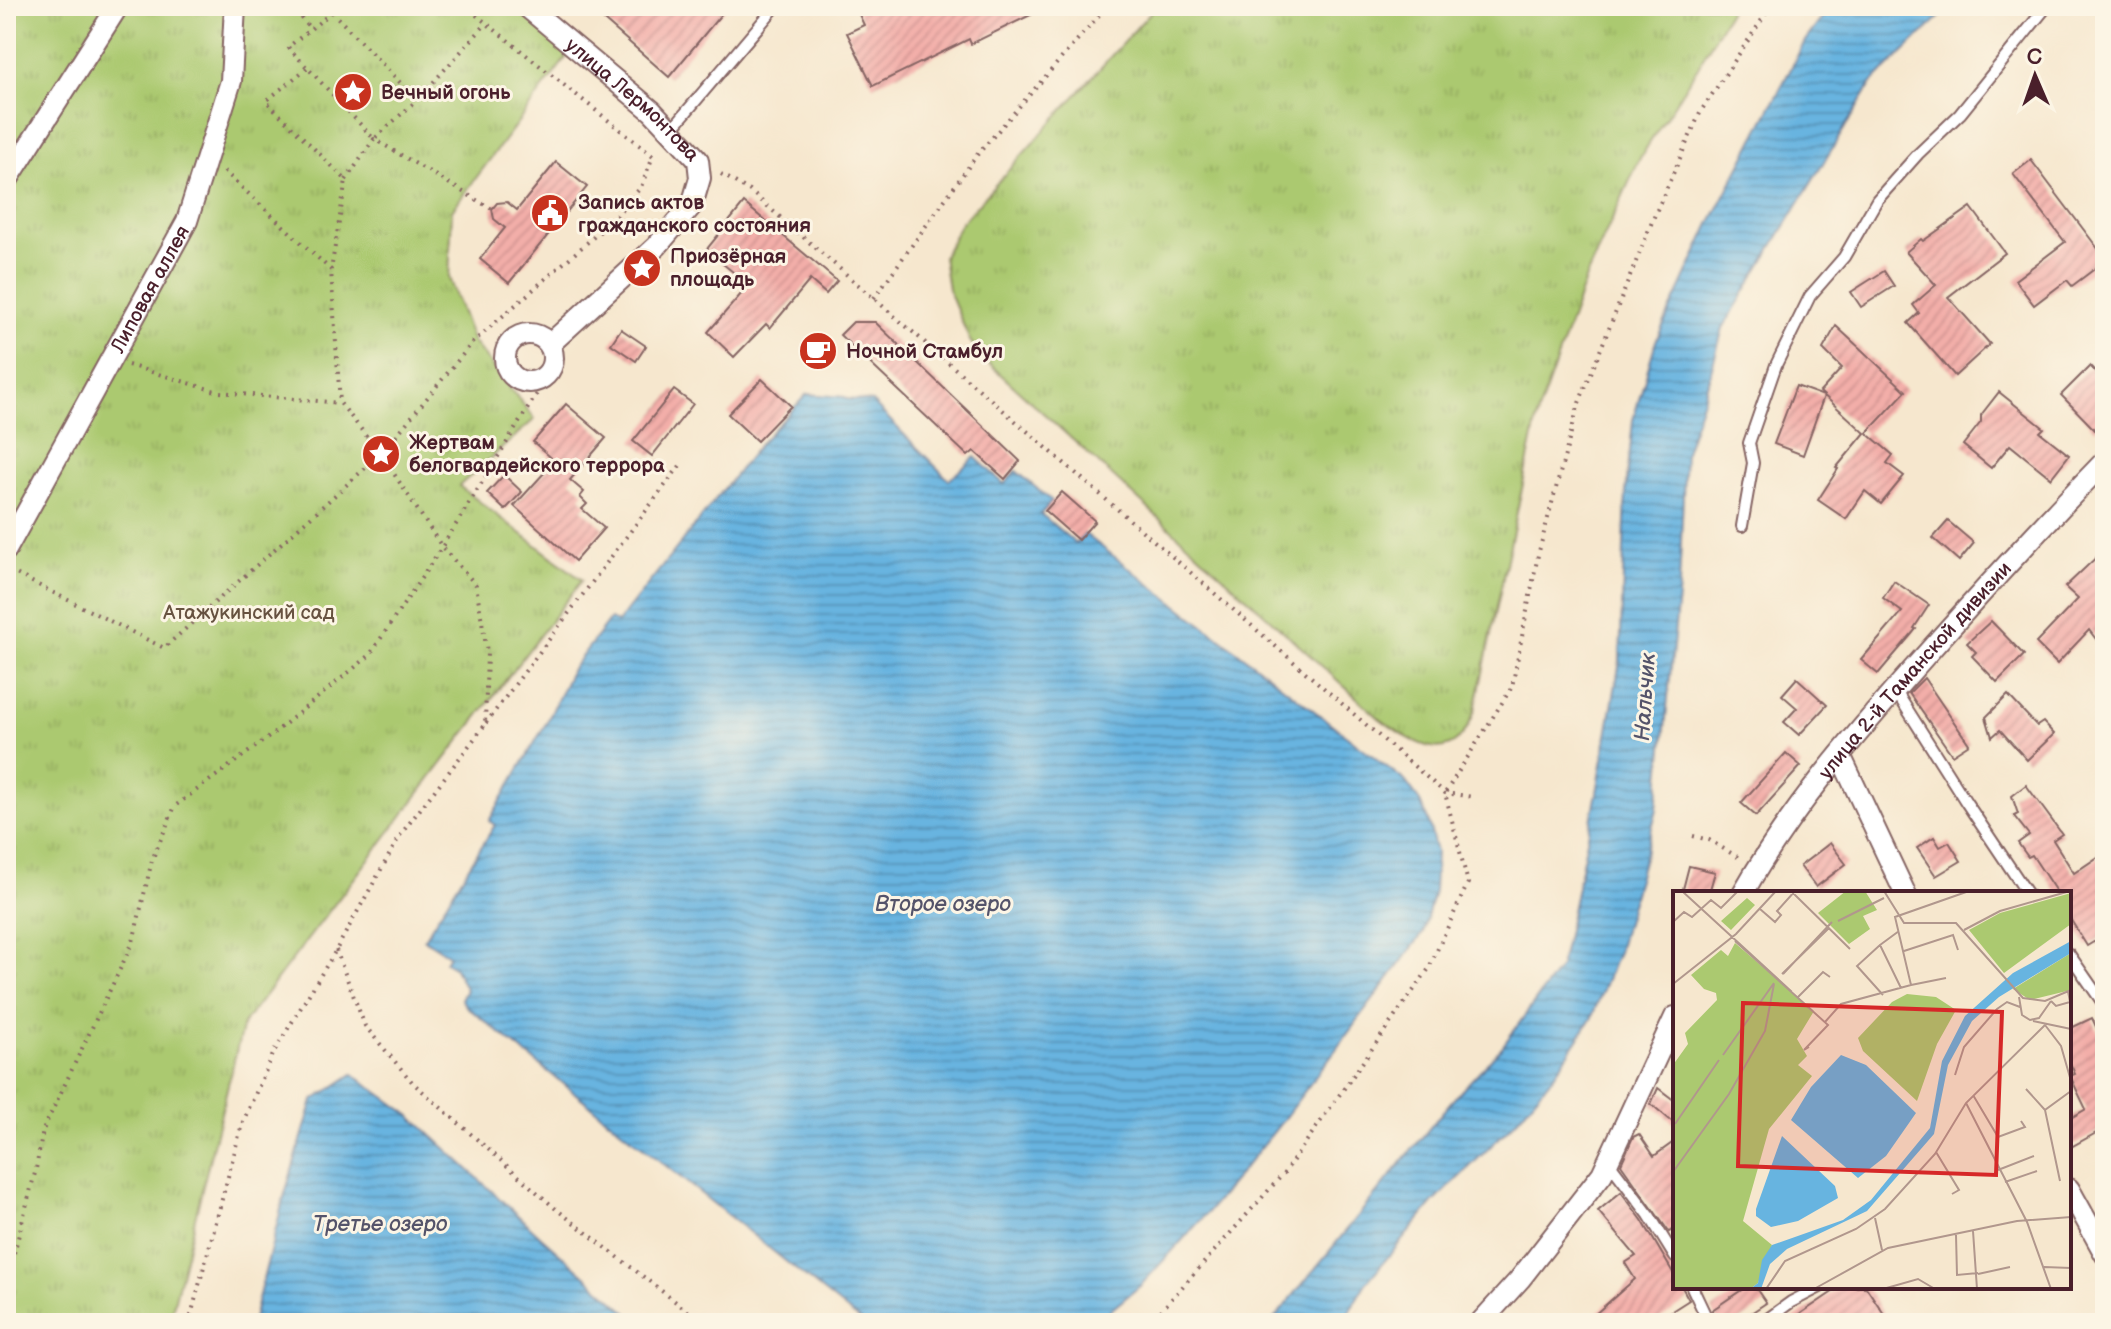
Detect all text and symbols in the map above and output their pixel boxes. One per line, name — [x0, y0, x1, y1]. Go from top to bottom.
street label: улица Лермонтова — [560, 33, 704, 167]
north arrow — [1995, 36, 2075, 116]
text: С — [2026, 44, 2042, 71]
place icon: Вечный огонь — [332, 71, 374, 113]
place label: Вечный огонь — [381, 81, 511, 105]
place label: Запись актов гражданского состояния — [578, 191, 811, 238]
public building icon: Запись актов гражданского состояния — [529, 192, 571, 234]
street label: Липовая аллея — [105, 222, 195, 358]
place label: Приозёрная площадь — [670, 245, 786, 292]
place icon: Приозёрная площадь — [621, 247, 663, 289]
cafe icon: Ночной Стамбул — [797, 330, 839, 372]
place label: Ночной Стамбул — [846, 340, 1003, 364]
place label: Жертвам белогвардейского террора — [409, 431, 665, 478]
place icon: Жертвам белогвардейского террора — [360, 433, 402, 475]
street label: улица 2-й Таманской дивизии — [1814, 557, 2017, 784]
park label: Атажукинский сад — [162, 601, 335, 625]
water label: Нальчик — [1629, 652, 1662, 742]
water label: Второе озеро — [875, 891, 1012, 918]
inset map — [1673, 891, 2071, 1289]
water label: Третье озеро — [312, 1211, 448, 1238]

